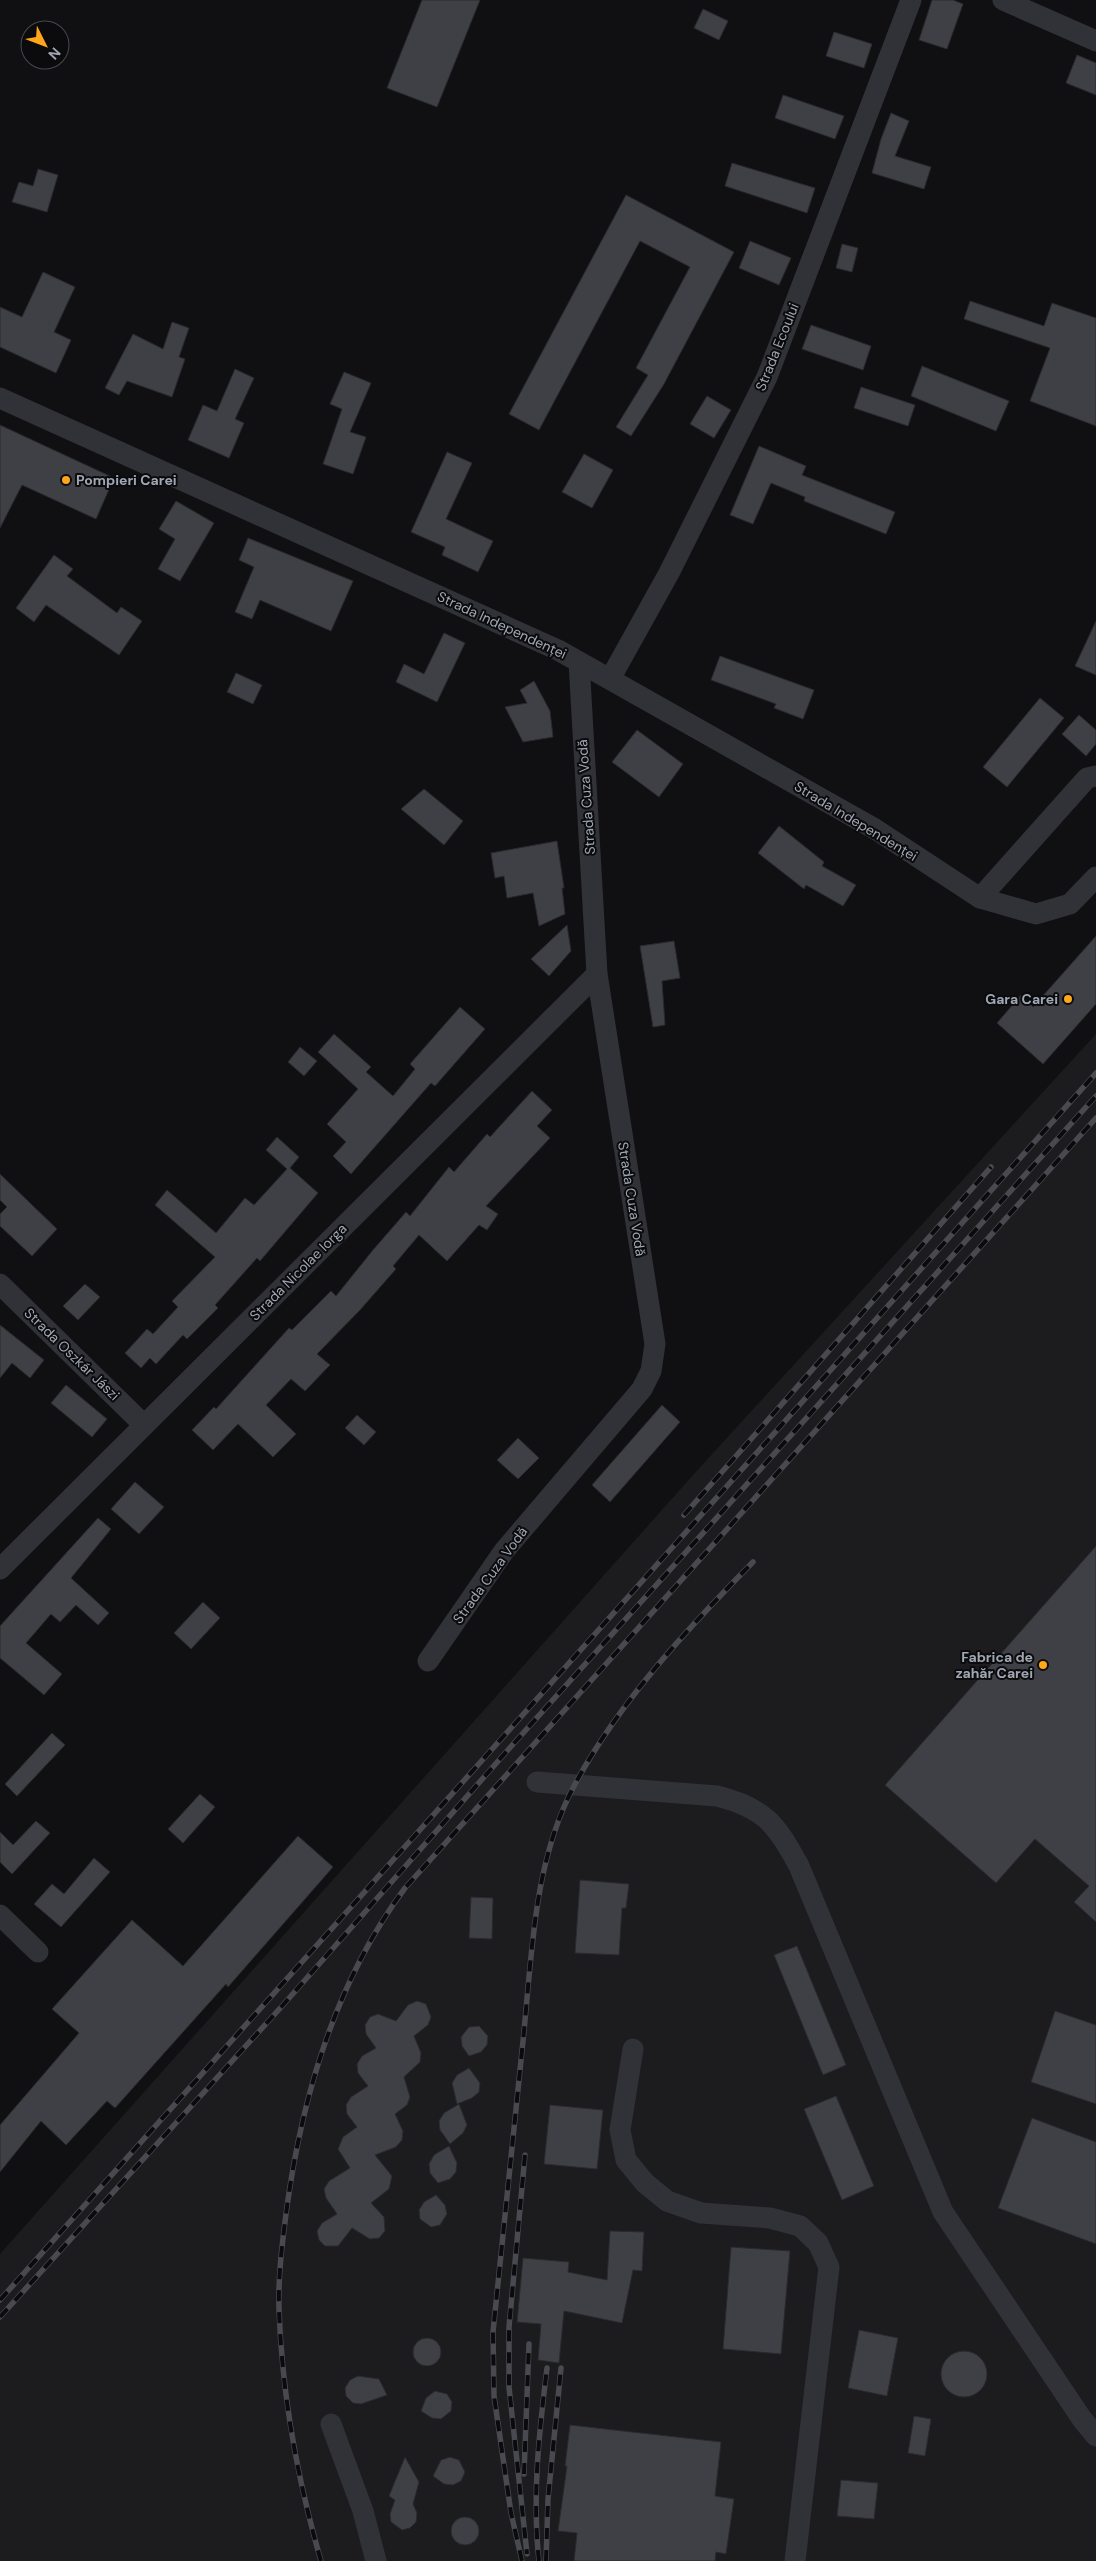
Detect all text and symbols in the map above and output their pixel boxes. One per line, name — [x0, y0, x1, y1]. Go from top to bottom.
north arrow — [20, 20, 70, 70]
text: N — [45, 44, 65, 64]
street label: Strada Ecoului — [751, 300, 803, 394]
place label: Pompieri Carei — [76, 471, 177, 489]
marker: Pompieri Carei — [60, 474, 72, 486]
street label: Strada Independenței — [434, 587, 570, 663]
street label: Strada Cuza Vodă — [573, 739, 599, 855]
street label: Strada Independenței — [791, 777, 921, 865]
place label: Gara Carei — [985, 990, 1058, 1008]
marker: Gara Carei — [1062, 993, 1074, 1005]
street label: Strada Cuza Vodă — [614, 1141, 650, 1257]
street label: Strada Nicolae Iorga — [246, 1220, 350, 1324]
street label: Strada Oszkár Jászi — [21, 1304, 123, 1404]
street label: Strada Cuza Vodă — [449, 1523, 531, 1627]
place label: Fabrica de zahăr Carei — [956, 1648, 1033, 1682]
marker: Fabrica de zahăr Carei — [1037, 1659, 1049, 1671]

